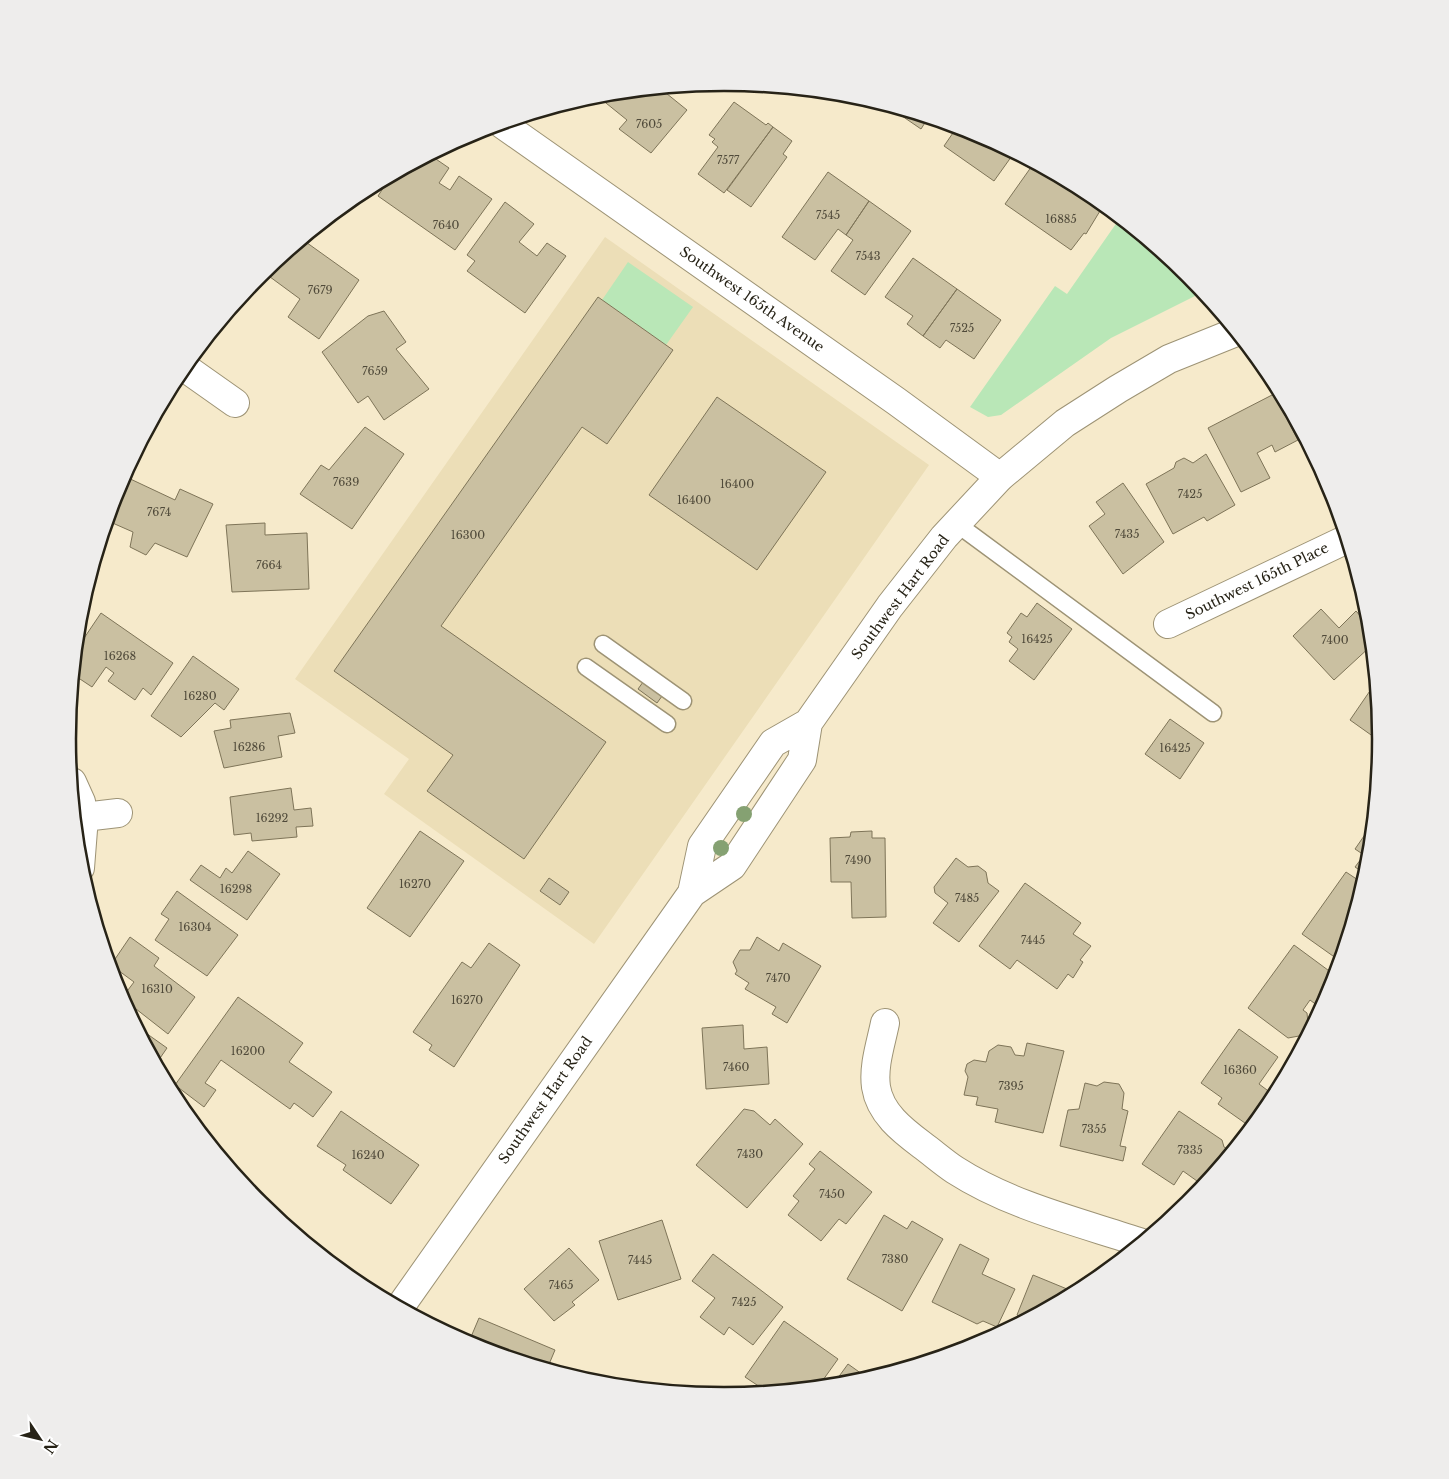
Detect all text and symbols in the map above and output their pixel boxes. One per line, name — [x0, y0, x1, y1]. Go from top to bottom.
house number: 7605 — [636, 117, 662, 131]
house number: 7577 — [717, 153, 740, 167]
house number: 7545 — [816, 208, 840, 222]
house number: 16885 — [1045, 212, 1077, 226]
house number: 7640 — [433, 218, 460, 232]
street label: Southwest 165th Avenue — [676, 242, 828, 356]
house number: 7543 — [856, 249, 881, 263]
house number: 7679 — [307, 283, 333, 297]
house number: 7525 — [950, 321, 974, 335]
house number: 7659 — [362, 364, 388, 378]
house number: 7639 — [333, 475, 359, 489]
house number: 16400 — [720, 477, 754, 491]
house number: 7425 — [1178, 487, 1202, 501]
house number: 16400 — [677, 493, 711, 507]
house number: 7674 — [147, 505, 171, 519]
house number: 7435 — [1115, 527, 1139, 541]
house number: 16300 — [451, 528, 485, 542]
street label: Southwest Hart Road — [847, 531, 953, 663]
street label: Southwest 165th Place — [1182, 538, 1332, 624]
house number: 7664 — [256, 558, 282, 572]
house number: 16425 — [1021, 632, 1053, 646]
house number: 7400 — [1321, 633, 1349, 647]
house number: 16268 — [104, 649, 136, 663]
house number: 16280 — [183, 689, 217, 703]
house number: 16286 — [233, 740, 265, 754]
house number: 16425 — [1159, 741, 1191, 755]
house number: 16292 — [256, 811, 289, 825]
house number: 7490 — [845, 853, 871, 867]
house number: 16270 — [399, 877, 431, 891]
house number: 16298 — [220, 882, 252, 896]
house number: 7485 — [955, 891, 979, 905]
house number: 16304 — [178, 920, 212, 934]
house number: 7445 — [1021, 933, 1045, 947]
house number: 7470 — [765, 971, 791, 985]
house number: 16310 — [141, 982, 173, 996]
house number: 16270 — [451, 993, 483, 1007]
street label: Southwest Hart Road — [494, 1032, 596, 1167]
house number: 16200 — [231, 1044, 265, 1058]
house number: 7460 — [723, 1060, 749, 1074]
house number: 16360 — [1223, 1063, 1257, 1077]
house number: 7395 — [998, 1079, 1024, 1093]
house number: 7355 — [1082, 1122, 1106, 1136]
house number: 7335 — [1177, 1143, 1203, 1157]
house number: 7430 — [737, 1147, 763, 1161]
house number: 16240 — [351, 1148, 385, 1162]
house number: 7450 — [819, 1187, 845, 1201]
house number: 7380 — [882, 1252, 909, 1266]
house number: 7445 — [628, 1253, 652, 1267]
house number: 7465 — [548, 1278, 574, 1292]
house number: 7425 — [732, 1295, 756, 1309]
north arrow — [15, 1414, 65, 1464]
text: N — [39, 1436, 62, 1457]

